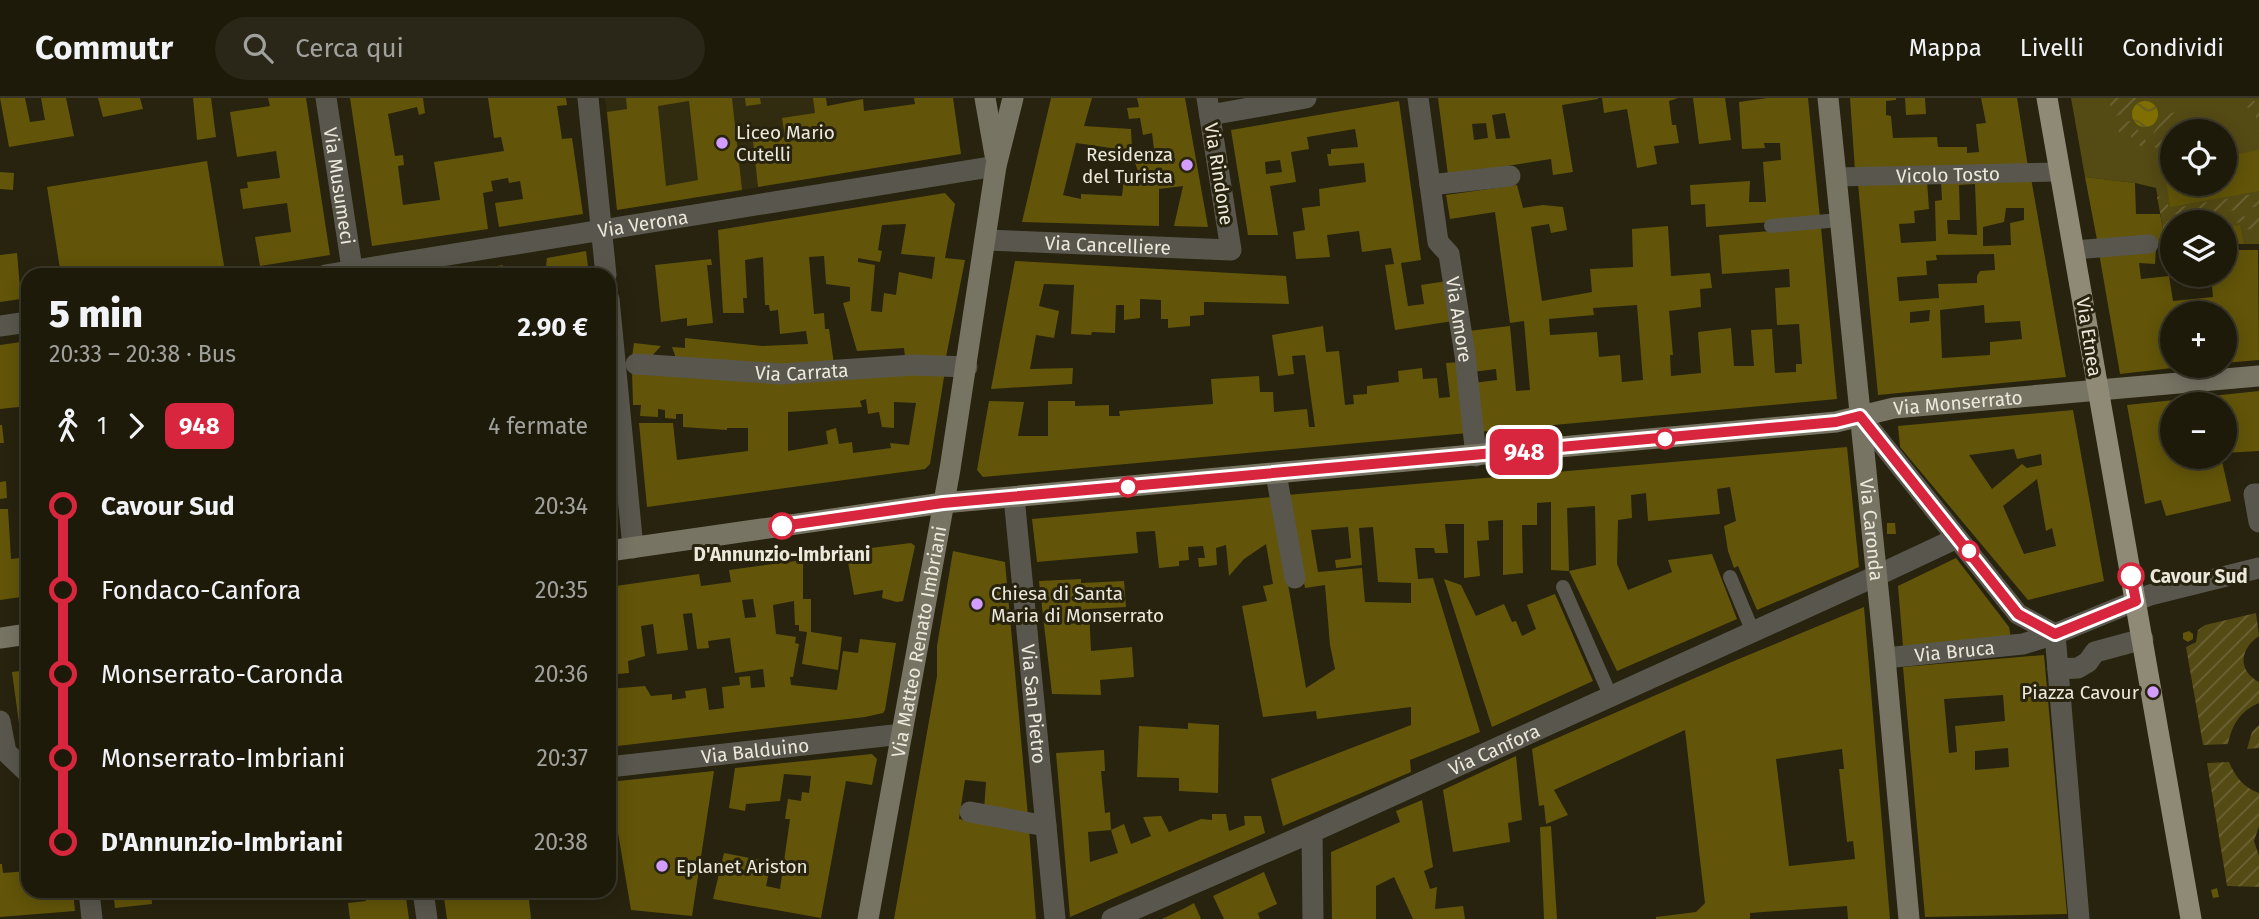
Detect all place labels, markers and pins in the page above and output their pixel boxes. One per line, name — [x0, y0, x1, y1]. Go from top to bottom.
place label: Liceo Mario Cutelli — [736, 121, 835, 166]
marker: Liceo Mario Cutelli — [714, 135, 730, 151]
place label: Residenza del Turista — [1082, 143, 1173, 188]
marker: Residenza del Turista — [1179, 157, 1195, 173]
unlabelled marker — [1655, 429, 1675, 449]
unlabelled marker — [1118, 477, 1138, 497]
marker: D'Annunzio-Imbriani — [769, 513, 795, 539]
unlabelled marker — [1959, 541, 1979, 561]
place label: D'Annunzio-Imbriani — [694, 543, 870, 566]
marker: Cavour Sud — [2118, 563, 2144, 589]
place label: Cavour Sud — [2150, 565, 2248, 588]
place label: Chiesa di Santa Maria di Monserrato — [991, 582, 1164, 627]
marker: Chiesa di Santa Maria di Monserrato — [969, 596, 985, 612]
place label: Piazza Cavour — [2021, 681, 2140, 704]
marker: Piazza Cavour — [2145, 684, 2161, 700]
place label: Eplanet Ariston — [676, 855, 808, 878]
marker: Eplanet Ariston — [654, 858, 670, 874]

